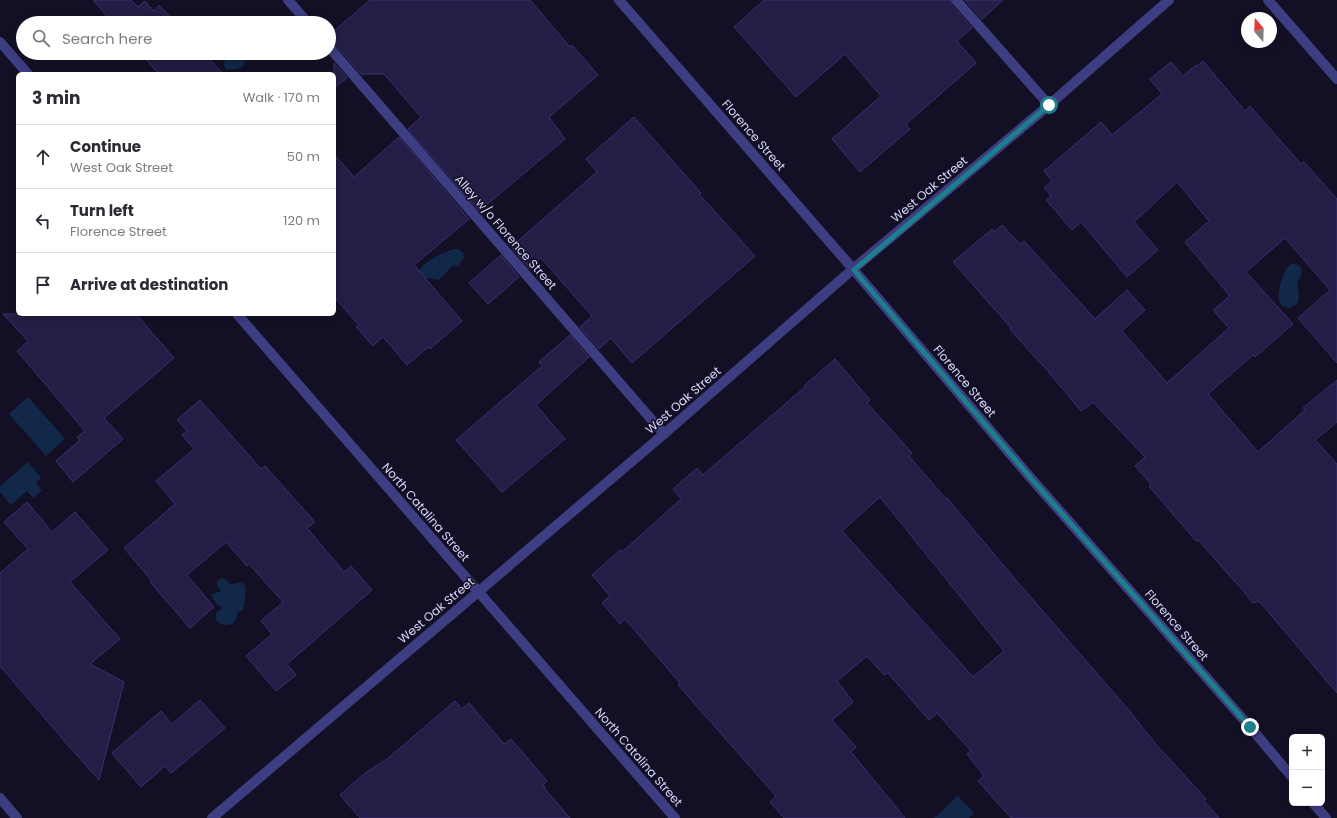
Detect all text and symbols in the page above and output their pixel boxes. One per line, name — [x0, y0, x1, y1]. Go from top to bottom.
north arrow — [1241, 12, 1277, 48]
search box — [16, 16, 336, 60]
icon: search — [30, 27, 52, 49]
text: Search here — [62, 28, 152, 49]
text: 3 min — [32, 86, 80, 110]
text: Walk · 170 m — [243, 88, 320, 107]
street label: Florence Street — [718, 96, 790, 174]
route start — [1040, 96, 1058, 114]
text: Continue — [70, 136, 141, 157]
icon: ahead — [32, 146, 54, 168]
text: 50 m — [287, 147, 320, 166]
street label: West Oak Street — [887, 152, 971, 226]
text: West Oak Street — [70, 158, 173, 177]
street label: Alley w/o Florence Street — [451, 171, 561, 293]
text: Turn left — [70, 200, 134, 221]
icon: left — [32, 210, 54, 232]
text: 120 m — [283, 211, 320, 230]
text: Florence Street — [70, 222, 167, 241]
icon: arrive — [32, 274, 54, 296]
text: Arrive at destination — [70, 274, 228, 295]
street label: Florence Street — [930, 341, 1000, 421]
street label: West Oak Street — [642, 362, 724, 438]
street label: North Catalina Street — [378, 459, 474, 565]
street label: West Oak Street — [394, 573, 478, 647]
street label: Florence Street — [1141, 586, 1213, 664]
street label: North Catalina Street — [591, 704, 687, 810]
route end — [1241, 718, 1259, 736]
map controls — [1289, 734, 1325, 806]
button: + — [1289, 734, 1325, 770]
button: − — [1289, 770, 1325, 806]

